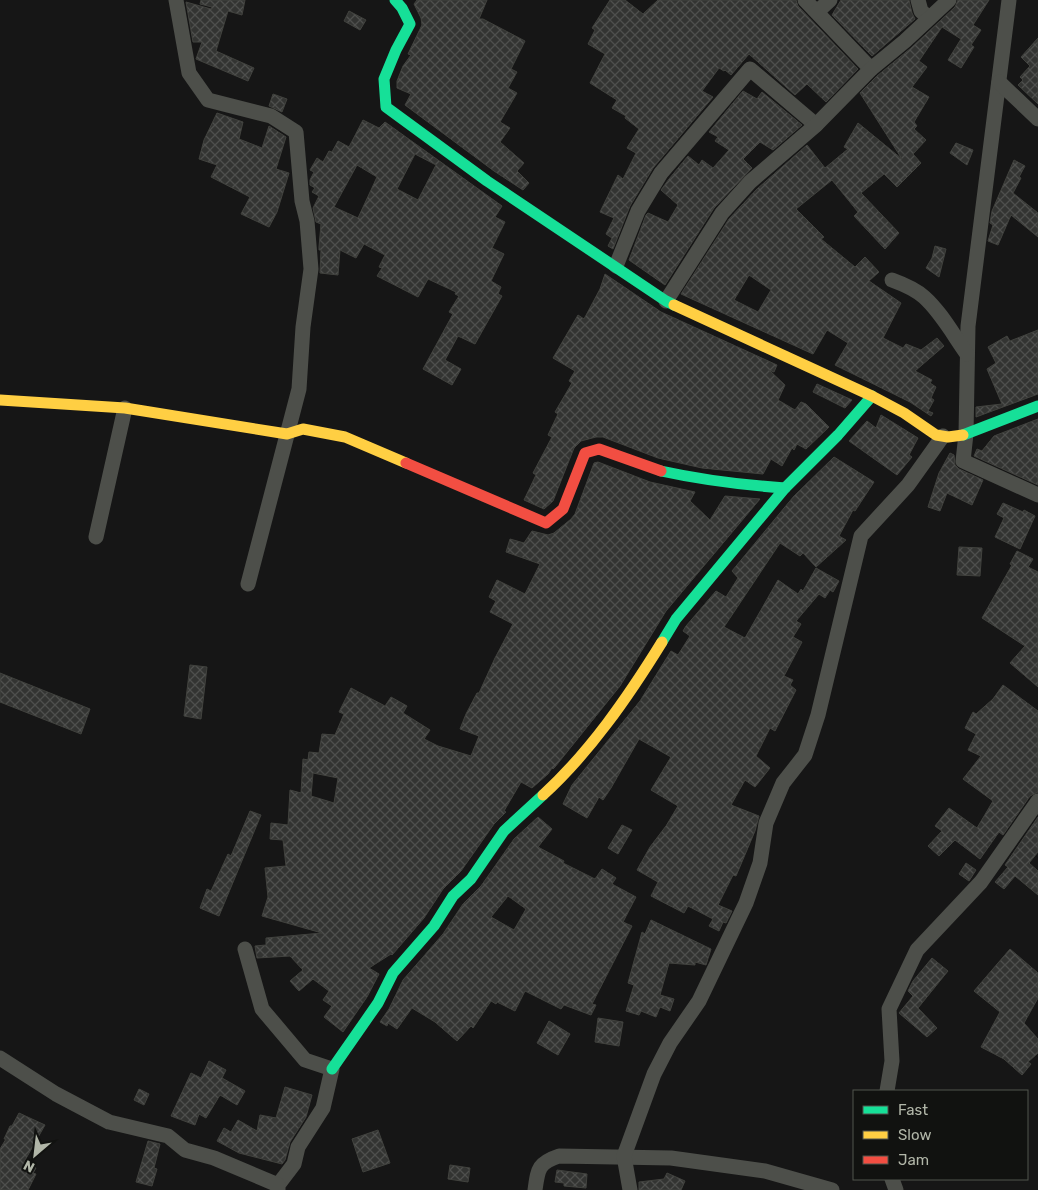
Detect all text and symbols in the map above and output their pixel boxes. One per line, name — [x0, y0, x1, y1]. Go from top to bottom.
legend — [853, 1090, 1028, 1180]
text: Fast — [898, 1101, 928, 1119]
text: Slow — [898, 1126, 931, 1144]
north arrow — [10, 1130, 60, 1180]
text: Jam — [898, 1151, 929, 1169]
text: N — [21, 1156, 38, 1176]

